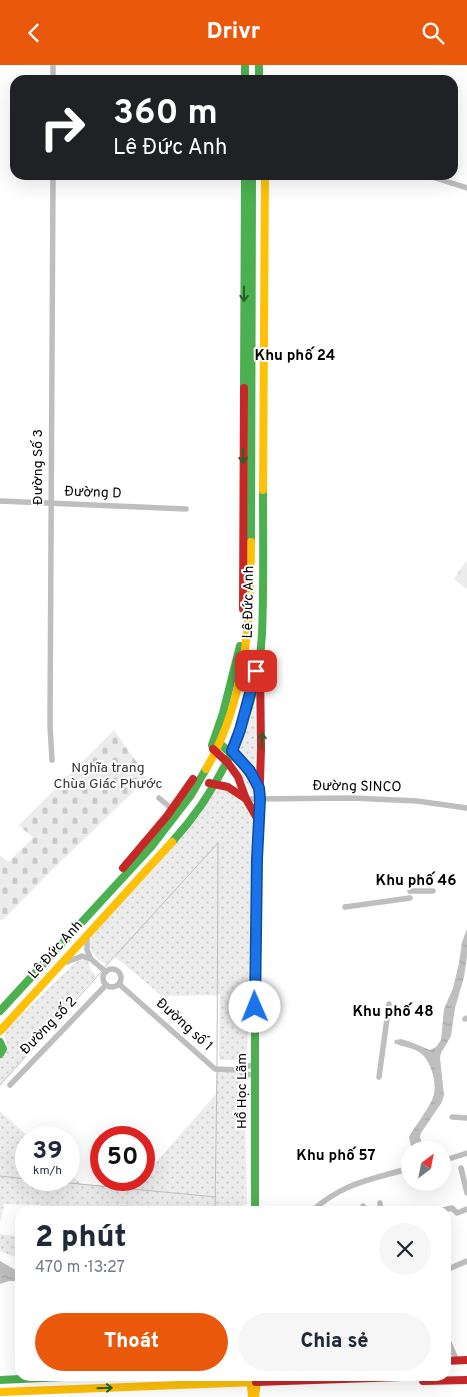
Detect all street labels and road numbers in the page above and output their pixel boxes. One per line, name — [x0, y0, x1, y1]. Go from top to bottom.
street label: Đường Số 3 — [30, 429, 47, 505]
street label: Đường D — [64, 484, 122, 502]
street label: Lê Đức Anh — [240, 565, 258, 639]
street label: Đường SINCO — [312, 778, 402, 796]
street label: Lê Đức Anh — [25, 917, 87, 983]
street label: Đường số 2 — [17, 994, 81, 1058]
street label: Đường số 1 — [152, 995, 216, 1055]
street label: Hồ Học Lãm — [234, 1053, 251, 1129]

